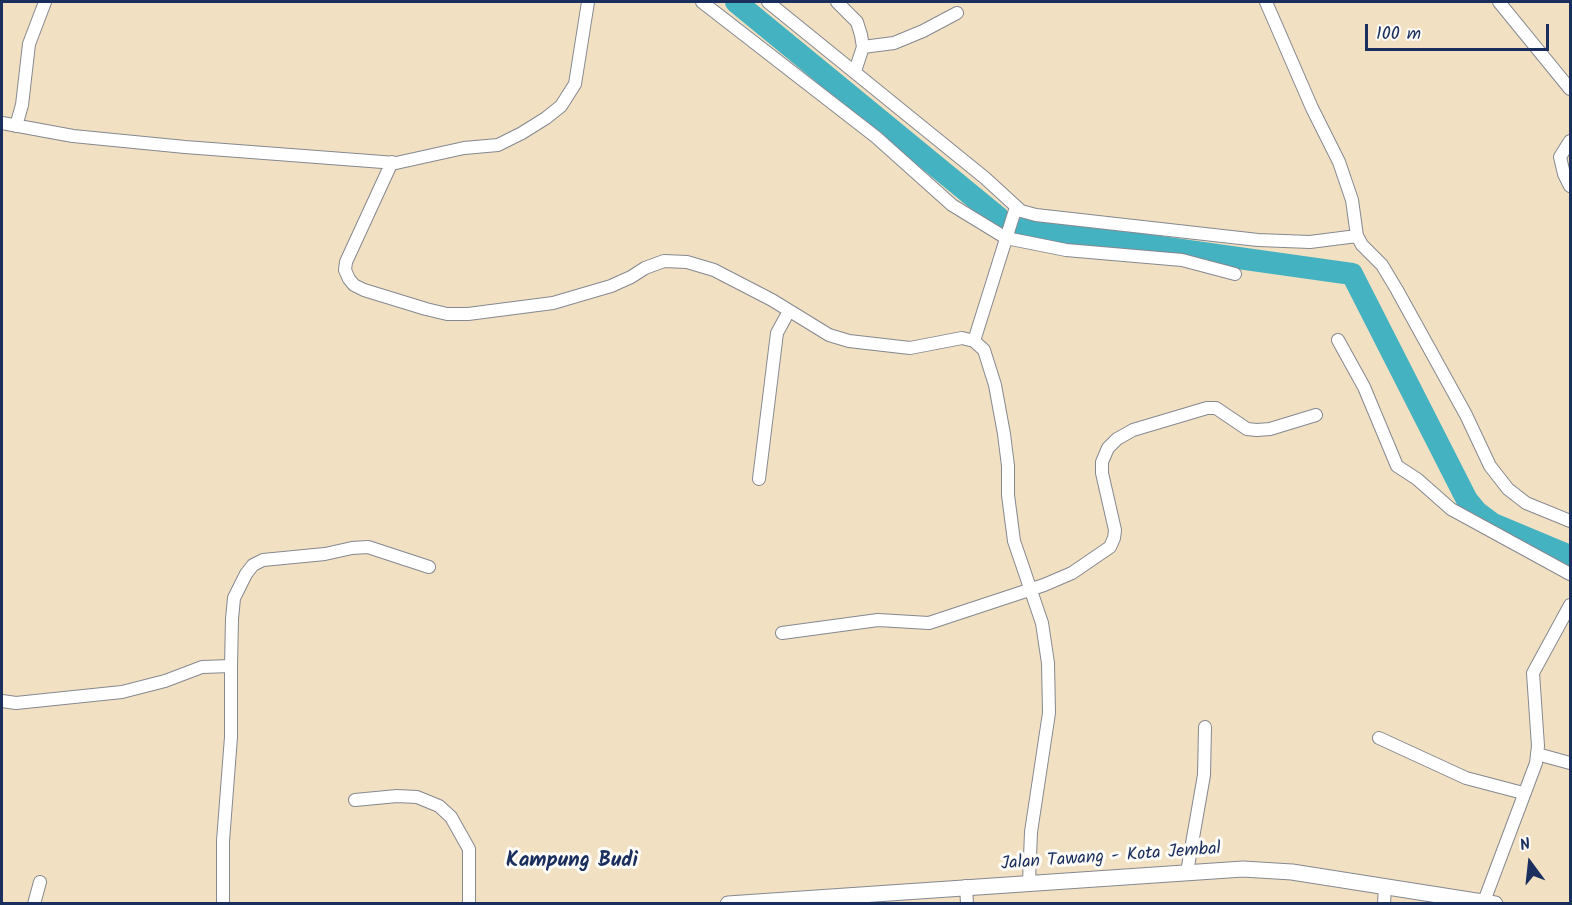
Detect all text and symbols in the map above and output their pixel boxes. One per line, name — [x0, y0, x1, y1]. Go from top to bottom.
scale bar — [1368, 12, 1552, 50]
text: 100 m — [1376, 20, 1421, 49]
text: N — [1517, 832, 1533, 859]
north arrow — [1500, 833, 1560, 893]
street label: Jalan Tawang - Kota Jembal — [1000, 840, 1222, 876]
district label: Kampung Budi — [506, 849, 638, 875]

